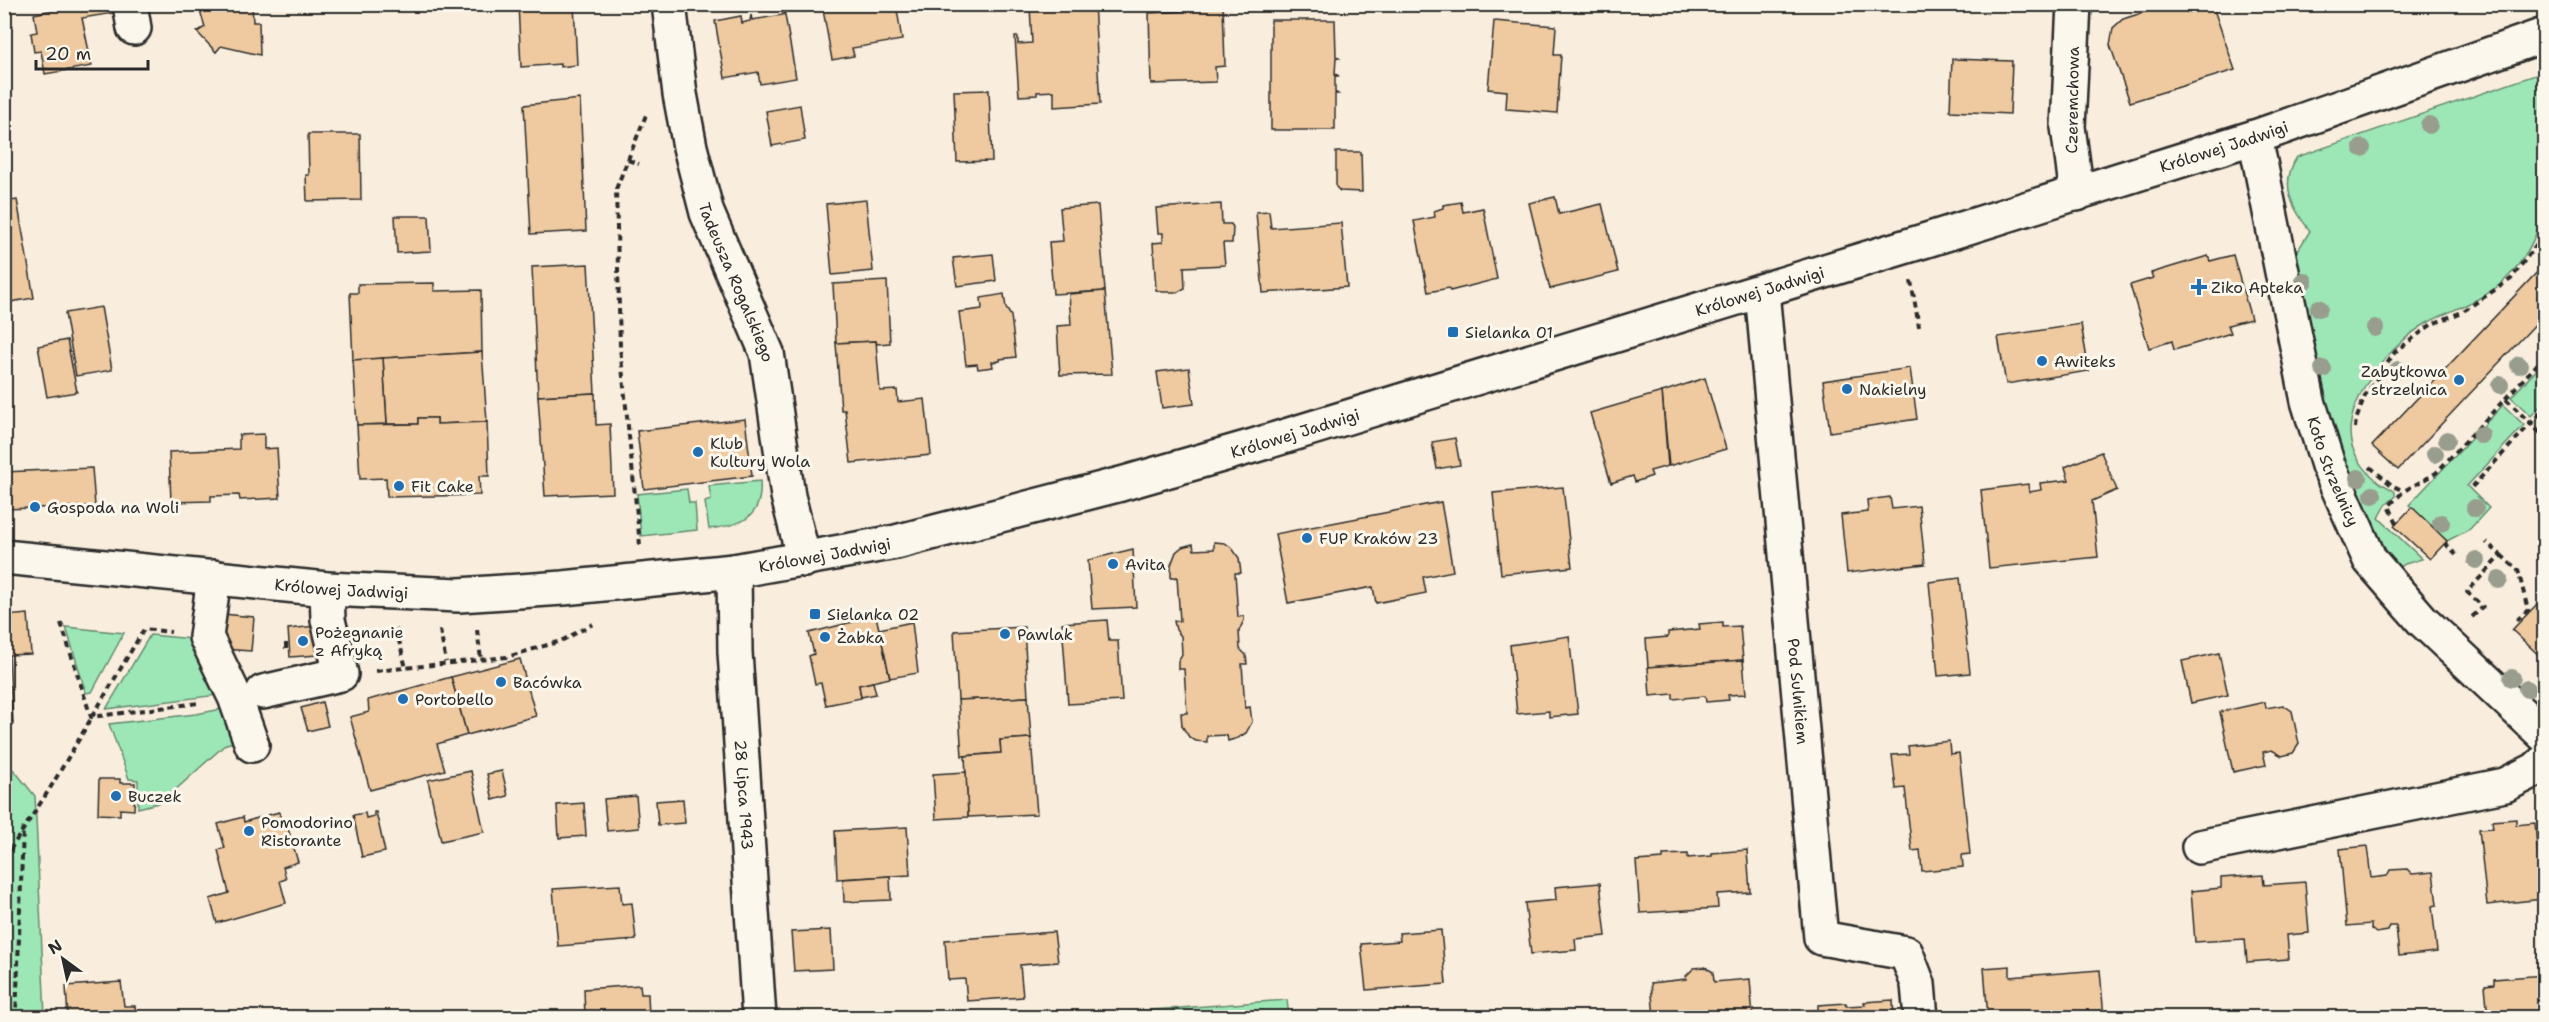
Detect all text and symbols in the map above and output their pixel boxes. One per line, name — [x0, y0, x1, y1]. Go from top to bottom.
scale bar — [36, 33, 148, 71]
text: 20 m — [45, 42, 91, 66]
street label: Czeremchowa — [2061, 46, 2084, 154]
street label: Królowej Jadwigi — [2157, 116, 2291, 177]
street label: Tadeusza Rogalskiego — [694, 200, 778, 363]
street label: Królowej Jadwigi — [1693, 262, 1827, 321]
place label: Ziko Apteka — [2211, 277, 2303, 298]
marker: Ziko Apteka — [2192, 280, 2206, 294]
place label: Sielanka 01 — [1465, 322, 1553, 343]
marker: Sielanka 01 — [1446, 325, 1460, 339]
place label: Awiteks — [2054, 351, 2116, 372]
marker: Awiteks — [2035, 354, 2049, 368]
place label: Zabytkowa strzelnica — [2361, 361, 2447, 400]
marker: Zabytkowa strzelnica — [2452, 373, 2466, 387]
place label: Nakielny — [1859, 379, 1927, 400]
marker: Nakielny — [1840, 382, 1854, 396]
street label: Królowej Jadwigi — [1228, 404, 1362, 463]
street label: Koło Strzelnicy — [2302, 414, 2364, 530]
place label: Klub Kultury Wola — [710, 433, 810, 472]
marker: Klub Kultury Wola — [691, 445, 705, 459]
place label: Fit Cake — [411, 476, 474, 497]
marker: Fit Cake — [392, 479, 406, 493]
place label: Gospoda na Woli — [47, 497, 179, 518]
marker: Gospoda na Woli — [28, 500, 42, 514]
place label: FUP Kraków 23 — [1319, 528, 1438, 549]
marker: FUP Kraków 23 — [1300, 531, 1314, 545]
street label: Królowej Jadwigi — [757, 533, 893, 577]
place label: Avita — [1125, 554, 1166, 575]
marker: Avita — [1106, 557, 1120, 571]
street label: Królowej Jadwigi — [274, 574, 409, 604]
place label: Sielanka 02 — [827, 604, 919, 625]
marker: Sielanka 02 — [808, 607, 822, 621]
place label: Pożegnanie z Afryką — [315, 622, 403, 661]
place label: Pawlak — [1017, 624, 1073, 645]
place label: Żabka — [837, 627, 884, 648]
marker: Pawlak — [998, 627, 1012, 641]
marker: Żabka — [818, 630, 832, 644]
marker: Pożegnanie z Afryką — [296, 634, 310, 648]
street label: Pod Sulnikiem — [1783, 637, 1813, 746]
place label: Bacówka — [513, 672, 582, 693]
marker: Bacówka — [494, 675, 508, 689]
place label: Portobello — [415, 689, 494, 710]
marker: Portobello — [396, 692, 410, 706]
street label: 28 Lipca 1943 — [730, 739, 758, 850]
place label: Buczek — [128, 786, 182, 807]
marker: Buczek — [109, 789, 123, 803]
place label: Pomodorino Ristorante — [261, 812, 353, 851]
marker: Pomodorino Ristorante — [242, 824, 256, 838]
north arrow — [33, 929, 93, 989]
text: N — [44, 935, 66, 959]

